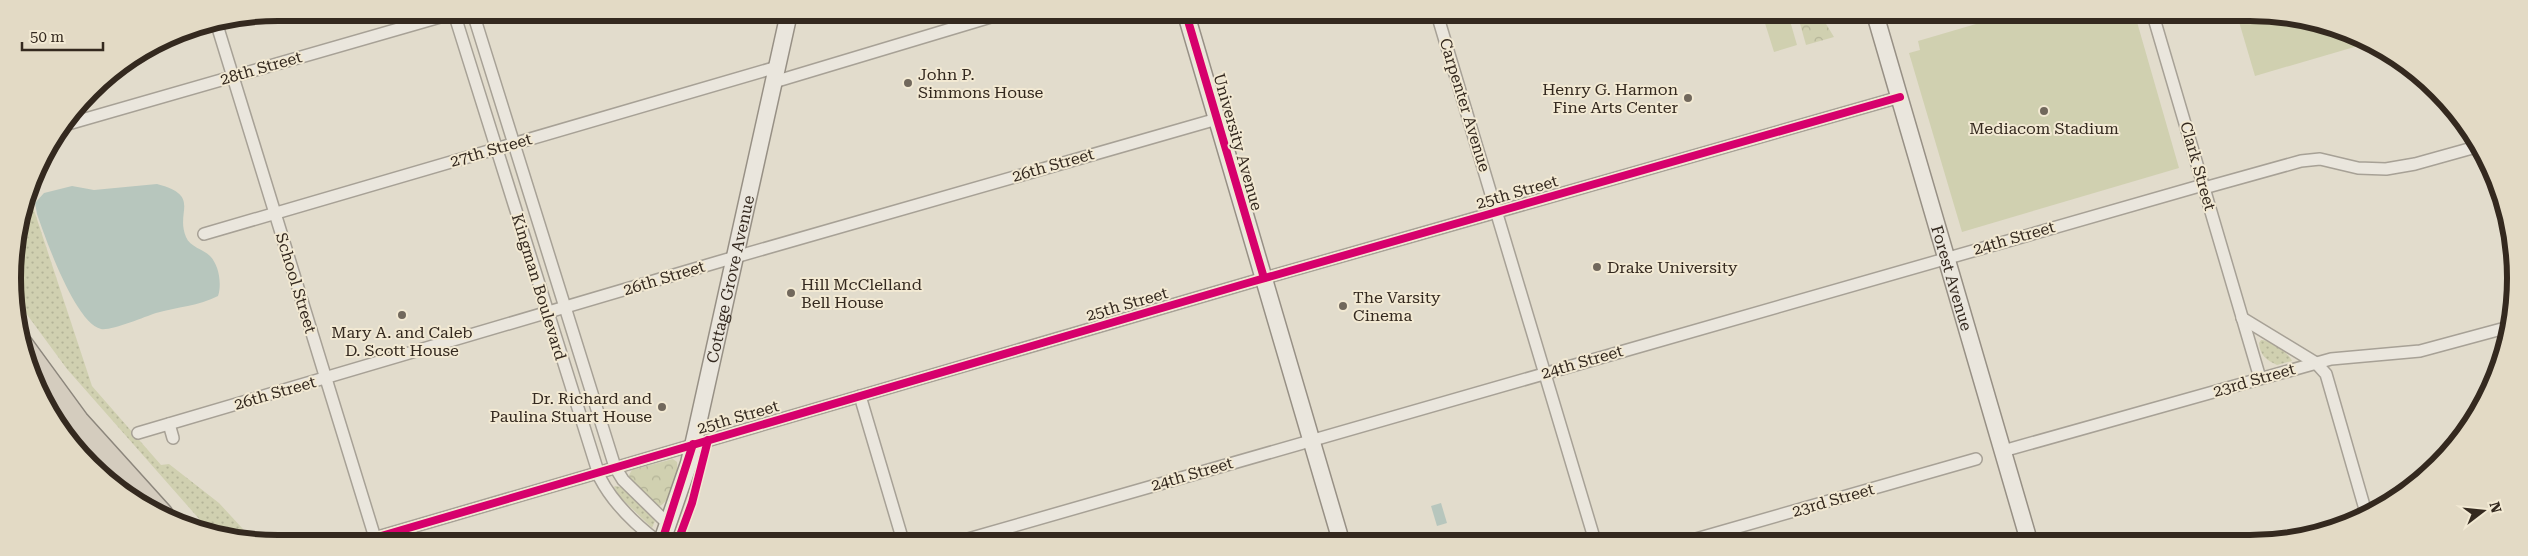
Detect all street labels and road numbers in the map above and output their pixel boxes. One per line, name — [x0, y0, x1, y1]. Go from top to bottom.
street label: Carpenter Avenue — [1436, 36, 1494, 174]
street label: 28th Street — [218, 47, 304, 89]
street label: University Avenue — [1209, 71, 1267, 213]
street label: Clark Street — [2176, 119, 2220, 213]
street label: 27th Street — [448, 129, 534, 171]
street label: 26th Street — [1010, 144, 1096, 186]
street label: 25th Street — [1474, 171, 1560, 213]
street label: Cottage Grove Avenue — [702, 193, 758, 365]
street label: Kingman Boulevard — [508, 211, 570, 363]
street label: 24th Street — [1971, 217, 2057, 259]
street label: Forest Avenue — [1928, 223, 1977, 333]
street label: School Street — [272, 230, 320, 336]
street label: 26th Street — [621, 257, 707, 299]
street label: 25th Street — [1084, 283, 1170, 325]
street label: 24th Street — [1539, 341, 1625, 383]
street label: 23rd Street — [2211, 359, 2297, 401]
street label: 26th Street — [232, 372, 318, 414]
street label: 25th Street — [695, 396, 781, 438]
street label: 24th Street — [1149, 453, 1235, 495]
street label: 23rd Street — [1790, 479, 1876, 521]

